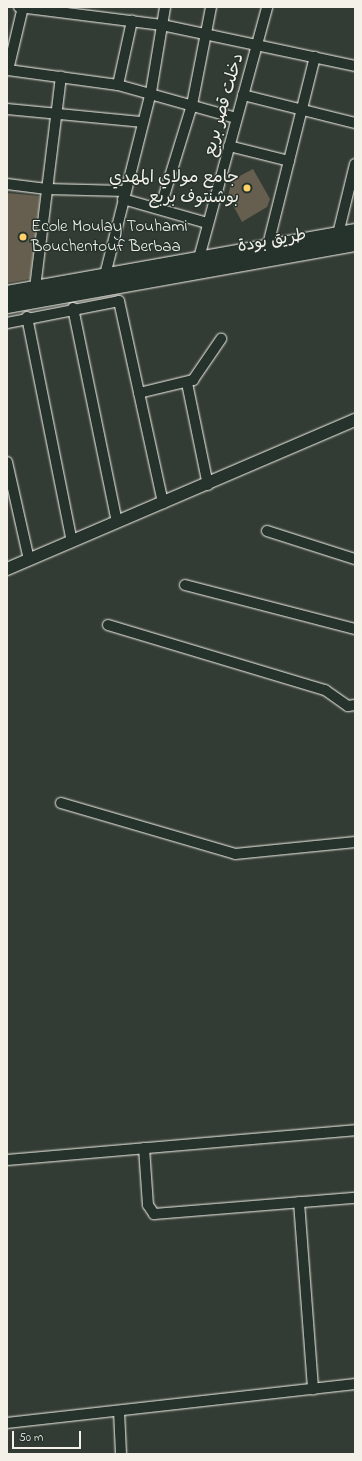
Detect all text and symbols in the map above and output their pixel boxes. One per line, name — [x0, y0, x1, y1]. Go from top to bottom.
street label: دخلت قصر بربع — [200, 51, 248, 159]
place label: جامع مولاي المهدي بوشنتوف بربع — [109, 168, 239, 208]
marker: جامع مولاي المهدي بوشنتوف بربع — [242, 183, 252, 193]
place label: Ecole Moulay Touhami Bouchentouf Berbaa — [31, 217, 188, 257]
street label: طريق بودة — [236, 225, 308, 257]
marker: Ecole Moulay Touhami Bouchentouf Berbaa — [18, 232, 28, 242]
scale bar — [14, 1423, 83, 1449]
text: 50 m — [19, 1429, 43, 1447]

